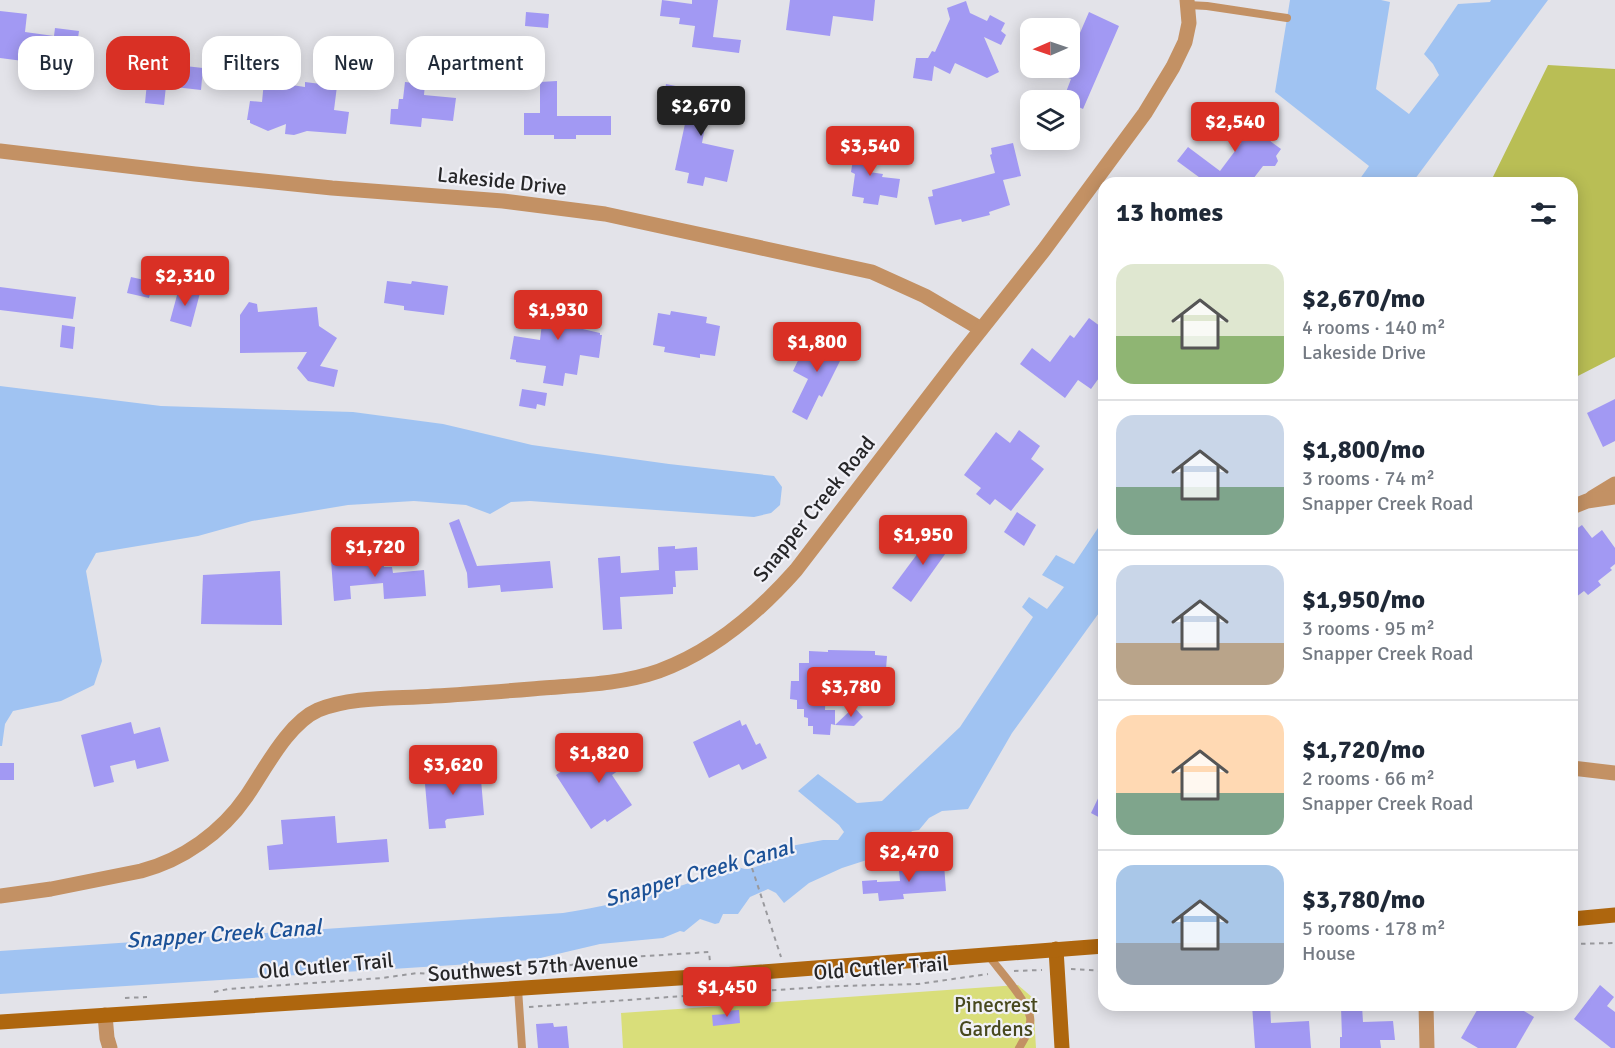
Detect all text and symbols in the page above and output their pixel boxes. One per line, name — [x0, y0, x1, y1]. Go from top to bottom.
north arrow — [1020, 18, 1080, 78]
map controls — [1020, 18, 1080, 150]
chip: Buy — [18, 36, 94, 90]
chip: Rent — [106, 36, 190, 90]
chip: Filters — [202, 36, 301, 90]
chip: New — [313, 36, 394, 90]
chip: Apartment — [406, 36, 545, 90]
pin: $2,670 — [652, 86, 750, 137]
button: layers — [1020, 90, 1080, 150]
text: $2,670 — [671, 93, 731, 118]
pin: $2,540 — [1186, 102, 1284, 153]
text: $2,540 — [1205, 109, 1265, 134]
pin: $3,540 — [821, 126, 919, 177]
text: $3,540 — [840, 133, 900, 158]
street label: Lakeside Drive — [436, 161, 568, 201]
text: 13 homes — [1116, 197, 1223, 229]
icon: filters — [1527, 197, 1560, 230]
pin: $2,310 — [136, 256, 234, 307]
text: $2,310 — [155, 263, 215, 288]
text: $2,670/mo — [1302, 283, 1425, 315]
icon: home — [1164, 288, 1236, 360]
pin: $1,930 — [509, 290, 607, 341]
text: $1,930 — [528, 297, 588, 322]
text: 4 rooms · 140 m² — [1302, 315, 1446, 340]
pin: $1,800 — [768, 322, 866, 373]
text: $1,800 — [787, 329, 847, 354]
text: Lakeside Drive — [1302, 340, 1426, 365]
street label: Snapper Creek Road — [747, 431, 881, 587]
text: $1,800/mo — [1302, 434, 1425, 466]
icon: home — [1164, 439, 1236, 511]
text: 3 rooms · 74 m² — [1302, 466, 1435, 491]
text: Snapper Creek Road — [1302, 491, 1473, 516]
pin: $1,950 — [874, 515, 972, 566]
text: $1,950 — [893, 522, 953, 547]
pin: $1,720 — [326, 527, 424, 578]
text: $1,720 — [345, 534, 405, 559]
text: $1,950/mo — [1302, 584, 1425, 616]
icon: home — [1164, 589, 1236, 661]
text: 3 rooms · 95 m² — [1302, 616, 1435, 641]
text: Snapper Creek Road — [1302, 641, 1473, 666]
pin: $3,780 — [802, 667, 900, 718]
text: $3,780 — [821, 674, 881, 699]
pin: $1,820 — [550, 733, 648, 784]
text: $1,720/mo — [1302, 734, 1425, 766]
icon: home — [1164, 739, 1236, 811]
text: $1,820 — [569, 740, 629, 765]
pin: $3,620 — [404, 745, 502, 796]
text: $3,620 — [423, 752, 483, 777]
text: 2 rooms · 66 m² — [1302, 766, 1435, 791]
text: Snapper Creek Road — [1302, 791, 1473, 816]
water label: Snapper Creek Canal — [601, 832, 798, 912]
pin: $2,470 — [860, 832, 958, 883]
text: $2,470 — [879, 839, 939, 864]
text: $3,780/mo — [1302, 884, 1425, 916]
icon: home — [1164, 889, 1236, 961]
water label: Snapper Creek Canal — [126, 913, 324, 954]
text: 5 rooms · 178 m² — [1302, 916, 1446, 941]
text: House — [1302, 941, 1356, 966]
street label: Old Cutler Trail — [257, 947, 395, 985]
street label: Southwest 57th Avenue — [427, 947, 639, 987]
street label: Old Cutler Trail — [813, 950, 949, 986]
pin: $1,450 — [678, 967, 776, 1018]
text: $1,450 — [697, 974, 757, 999]
park label: Pinecrest Gardens — [954, 992, 1038, 1042]

